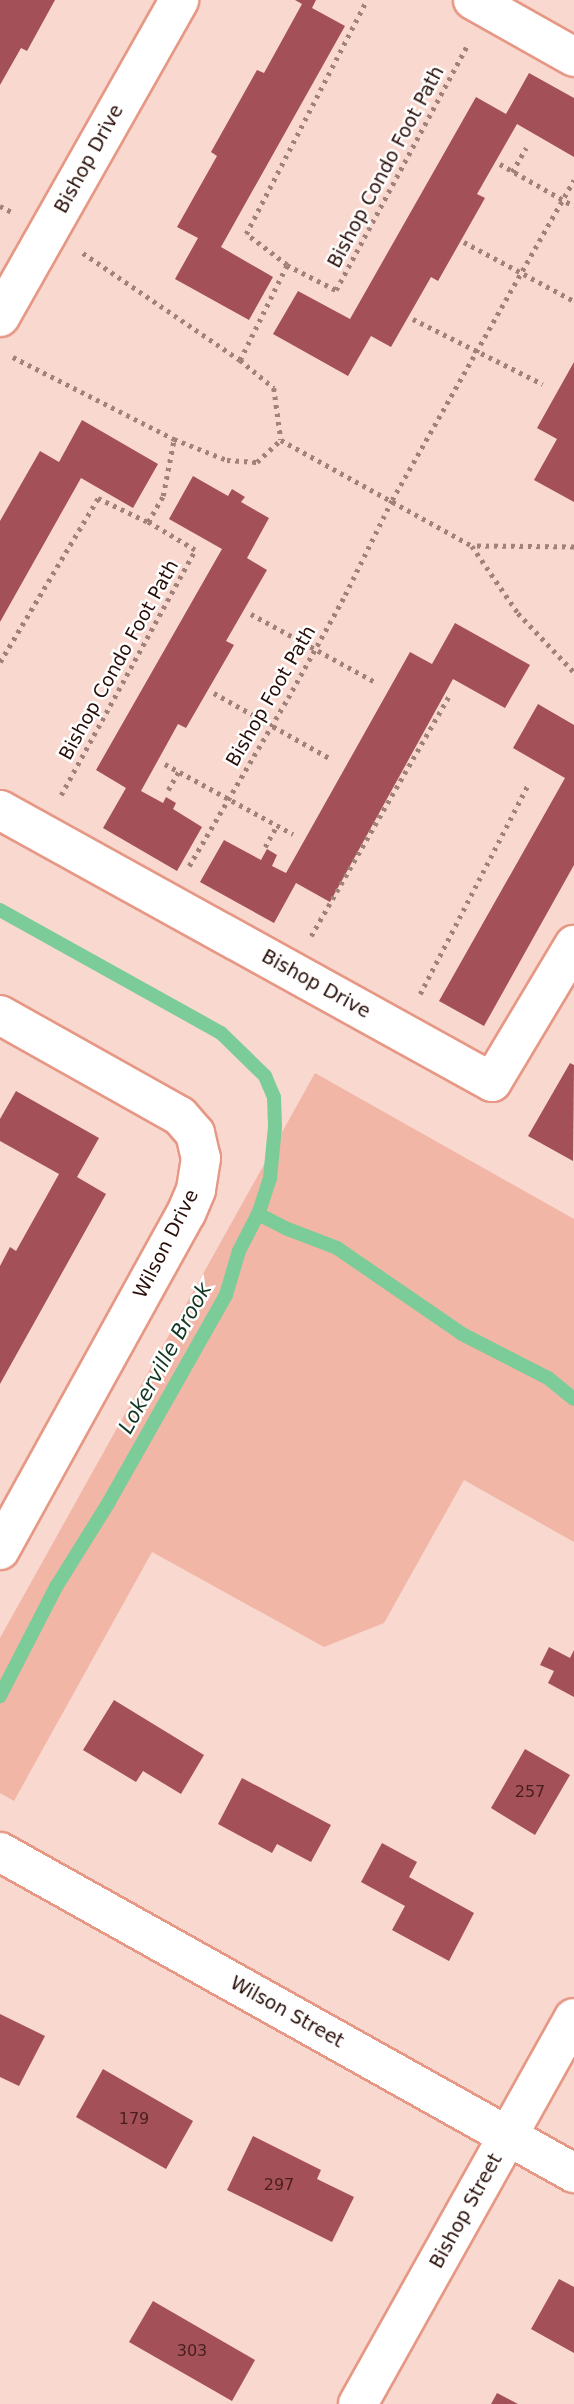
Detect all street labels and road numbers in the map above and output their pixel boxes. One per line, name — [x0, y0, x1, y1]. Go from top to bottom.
street label: Bishop Condo Foot Path — [323, 62, 449, 272]
street label: Bishop Drive — [50, 101, 128, 217]
street label: Bishop Condo Foot Path — [54, 556, 184, 764]
street label: Bishop Foot Path — [221, 622, 321, 770]
street label: Bishop Drive — [258, 945, 374, 1023]
street label: Wilson Drive — [129, 1186, 203, 1302]
street label: Wilson Street — [226, 1971, 348, 2053]
street label: Bishop Street — [425, 2150, 507, 2272]

